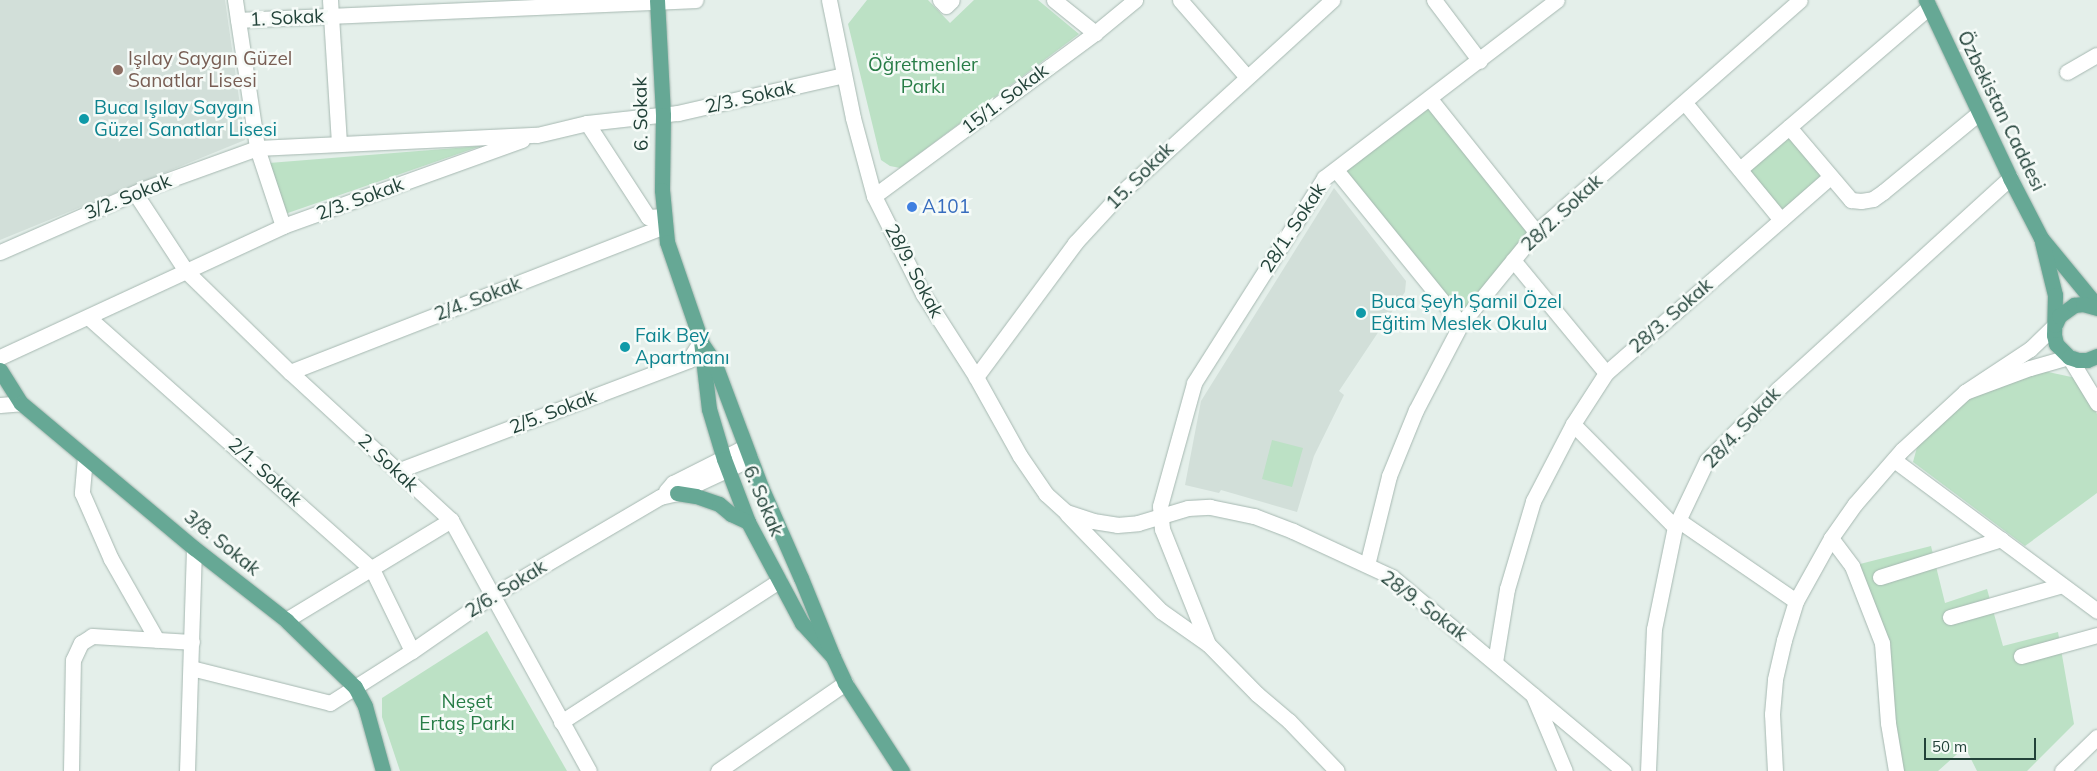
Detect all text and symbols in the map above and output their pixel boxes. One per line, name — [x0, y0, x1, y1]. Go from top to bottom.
street label: 1. Sokak — [249, 5, 325, 31]
street label: Özbekistan Caddesi — [1952, 27, 2050, 195]
place label: Işılay Saygın Güzel Sanatlar Lisesi — [128, 48, 292, 92]
park label: Öğretmenler Parkı — [868, 54, 978, 98]
street label: 15/1. Sokak — [957, 59, 1053, 139]
marker: Işılay Saygın Güzel Sanatlar Lisesi — [112, 64, 124, 76]
street label: 2/3. Sokak — [703, 76, 797, 118]
street label: 6. Sokak — [629, 77, 653, 151]
place label: Buca Işılay Saygın Güzel Sanatlar Lisesi — [94, 97, 277, 141]
marker: Buca Işılay Saygın Güzel Sanatlar Lisesi — [78, 113, 90, 125]
street label: 15. Sokak — [1102, 138, 1178, 214]
street label: 3/2. Sokak — [82, 169, 174, 225]
street label: 28/2. Sokak — [1517, 170, 1607, 256]
street label: 2/3. Sokak — [313, 173, 407, 225]
street label: 28/1. Sokak — [1256, 179, 1330, 277]
place label: A101 — [922, 196, 970, 218]
marker: A101 — [906, 201, 918, 213]
street label: 28/9. Sokak — [880, 220, 948, 322]
street label: 2/4. Sokak — [431, 272, 525, 326]
street label: 28/3. Sokak — [1625, 274, 1717, 358]
place label: Buca Şeyh Şamil Özel Eğitim Meslek Okulu — [1371, 291, 1562, 335]
marker: Buca Şeyh Şamil Özel Eğitim Meslek Okulu — [1355, 307, 1367, 319]
place label: Faik Bey Apartmanı — [635, 325, 730, 369]
marker: Faik Bey Apartmanı — [619, 341, 631, 353]
street label: 28/4. Sokak — [1699, 383, 1785, 473]
street label: 2/5. Sokak — [506, 385, 600, 439]
street label: 2. Sokak — [353, 429, 423, 497]
street label: 2/1. Sokak — [224, 433, 306, 511]
street label: 6. Sokak — [738, 462, 788, 540]
street label: 3/8. Sokak — [179, 505, 265, 581]
street label: 2/6. Sokak — [461, 555, 551, 623]
street label: 28/9. Sokak — [1376, 566, 1472, 646]
park label: Neşet Ertaş Parkı — [419, 691, 515, 735]
scale bar — [1927, 728, 2040, 760]
text: 50 m — [1932, 737, 1967, 756]

